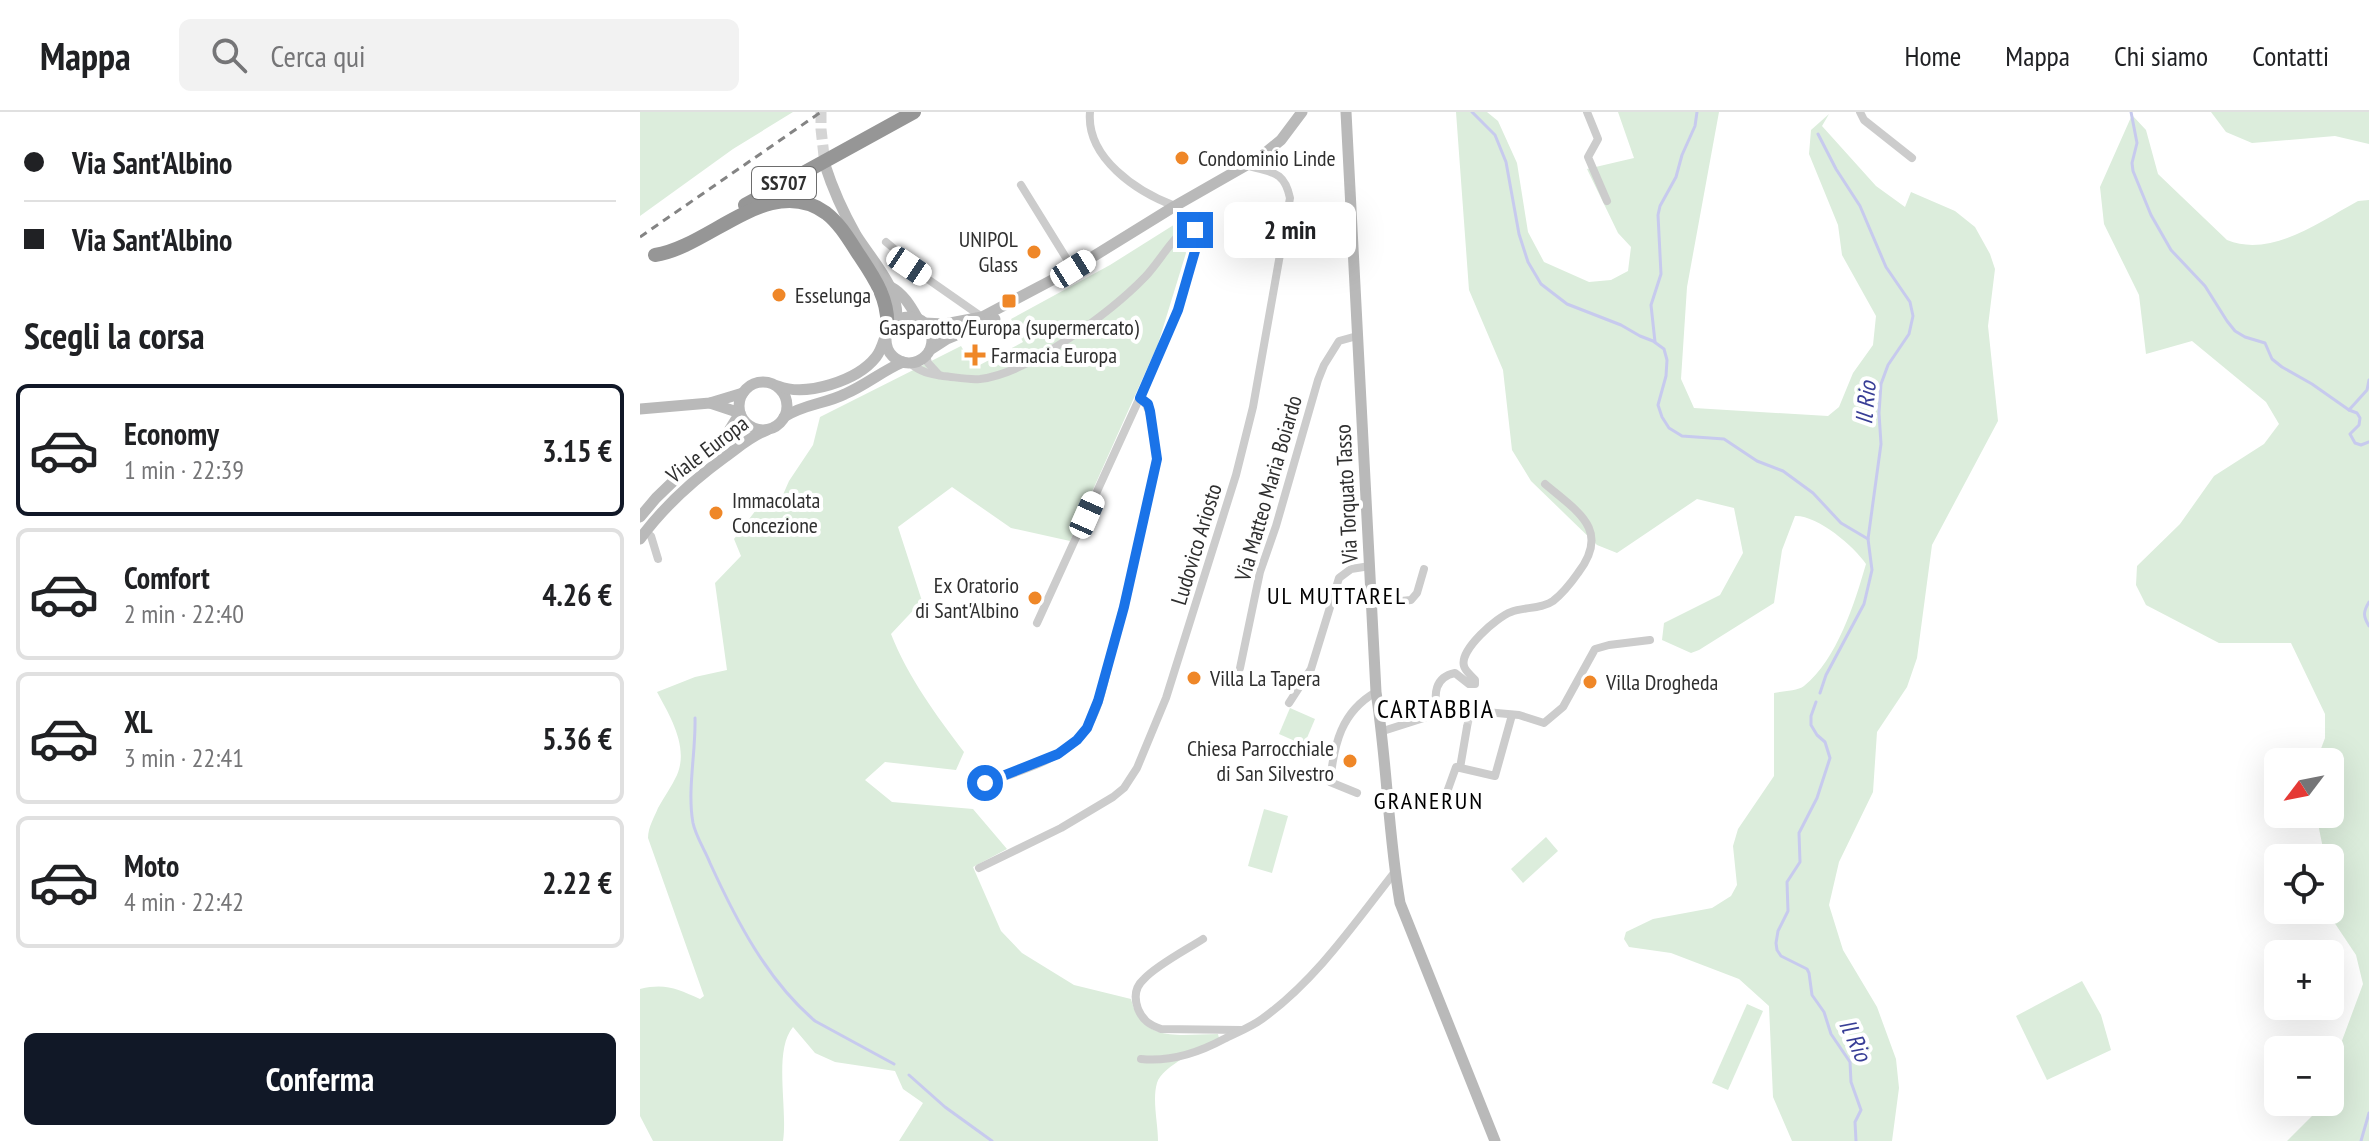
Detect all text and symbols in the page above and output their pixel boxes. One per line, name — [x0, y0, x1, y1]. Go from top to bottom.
search box — [179, 19, 739, 91]
text: Mappa — [40, 31, 131, 80]
icon: search — [207, 33, 251, 77]
text: Cerca qui — [271, 36, 366, 75]
text: Home — [1904, 37, 1961, 74]
text: Mappa — [2005, 37, 2070, 74]
text: Chi siamo — [2114, 37, 2208, 74]
text: Contatti — [2252, 37, 2329, 74]
text: Via Sant'Albino — [72, 143, 232, 182]
place label: Condominio Linde — [1198, 144, 1336, 172]
marker: Condominio Linde — [1173, 149, 1191, 167]
road number: SS707 — [752, 167, 816, 199]
callout: 2 min — [1223, 202, 1355, 258]
route end — [1177, 212, 1213, 248]
text: 2 min — [1264, 213, 1316, 246]
text: Via Sant'Albino — [72, 220, 232, 259]
place label: UNIPOL Glass — [959, 225, 1018, 278]
car — [882, 243, 936, 289]
marker: UNIPOL Glass — [1025, 243, 1043, 261]
car — [1046, 246, 1100, 292]
place label: Esselunga — [795, 281, 871, 309]
marker: Esselunga — [770, 286, 788, 304]
marker: Gasparotto/Europa (supermercato) — [1000, 292, 1018, 310]
text: Scegli la corsa — [24, 312, 205, 359]
place label: Gasparotto/Europa (supermercato) — [879, 313, 1140, 341]
place label: Farmacia Europa — [991, 341, 1117, 369]
marker: Farmacia Europa — [966, 346, 984, 364]
water label: Il Rio — [1848, 378, 1883, 426]
street label: Via Matteo Maria Boiardo — [1228, 392, 1308, 585]
street label: Viale Europa — [660, 409, 754, 490]
icon: car — [28, 414, 100, 486]
text: Economy — [124, 414, 219, 453]
street label: Via Torquato Tasso — [1328, 424, 1364, 565]
text: 3.15 € — [542, 431, 612, 470]
text: 1 min · 22:39 — [124, 453, 244, 486]
street label: Ludovico Ariosto — [1164, 480, 1228, 608]
place label: Immacolata Concezione — [732, 486, 820, 539]
car — [1066, 488, 1108, 542]
marker: Immacolata Concezione — [707, 504, 725, 522]
icon: car — [28, 558, 100, 630]
text: Comfort — [124, 558, 210, 597]
place label: Ex Oratorio di Sant'Albino — [915, 571, 1019, 624]
text: 4.26 € — [542, 575, 612, 614]
district label: UL MUTTAREL — [1267, 580, 1407, 611]
marker: Ex Oratorio di Sant'Albino — [1026, 589, 1044, 607]
text: 2 min · 22:40 — [124, 597, 244, 630]
place label: Villa La Tapera — [1209, 664, 1321, 692]
place label: Villa Drogheda — [1605, 668, 1718, 696]
marker: Villa La Tapera — [1185, 669, 1203, 687]
marker: Villa Drogheda — [1581, 673, 1599, 691]
district label: CARTABBIA — [1377, 692, 1495, 725]
icon: car — [28, 702, 100, 774]
text: XL — [124, 702, 153, 741]
text: 5.36 € — [542, 719, 612, 758]
place label: Chiesa Parrocchiale di San Silvestro — [1187, 734, 1334, 787]
text: 3 min · 22:41 — [124, 741, 244, 774]
north arrow — [2264, 748, 2344, 828]
map controls — [2264, 748, 2344, 1116]
marker: Chiesa Parrocchiale di San Silvestro — [1341, 752, 1359, 770]
route start — [967, 765, 1003, 801]
district label: GRANERUN — [1374, 785, 1484, 816]
button: locate — [2264, 844, 2344, 924]
icon: car — [28, 846, 100, 918]
text: Moto — [124, 846, 179, 885]
text: 2.22 € — [542, 863, 612, 902]
text: 4 min · 22:42 — [124, 885, 244, 918]
button: + — [2264, 940, 2344, 1020]
water label: Il Rio — [1832, 1014, 1879, 1067]
button: Conferma — [24, 1033, 616, 1125]
button: − — [2264, 1036, 2344, 1116]

